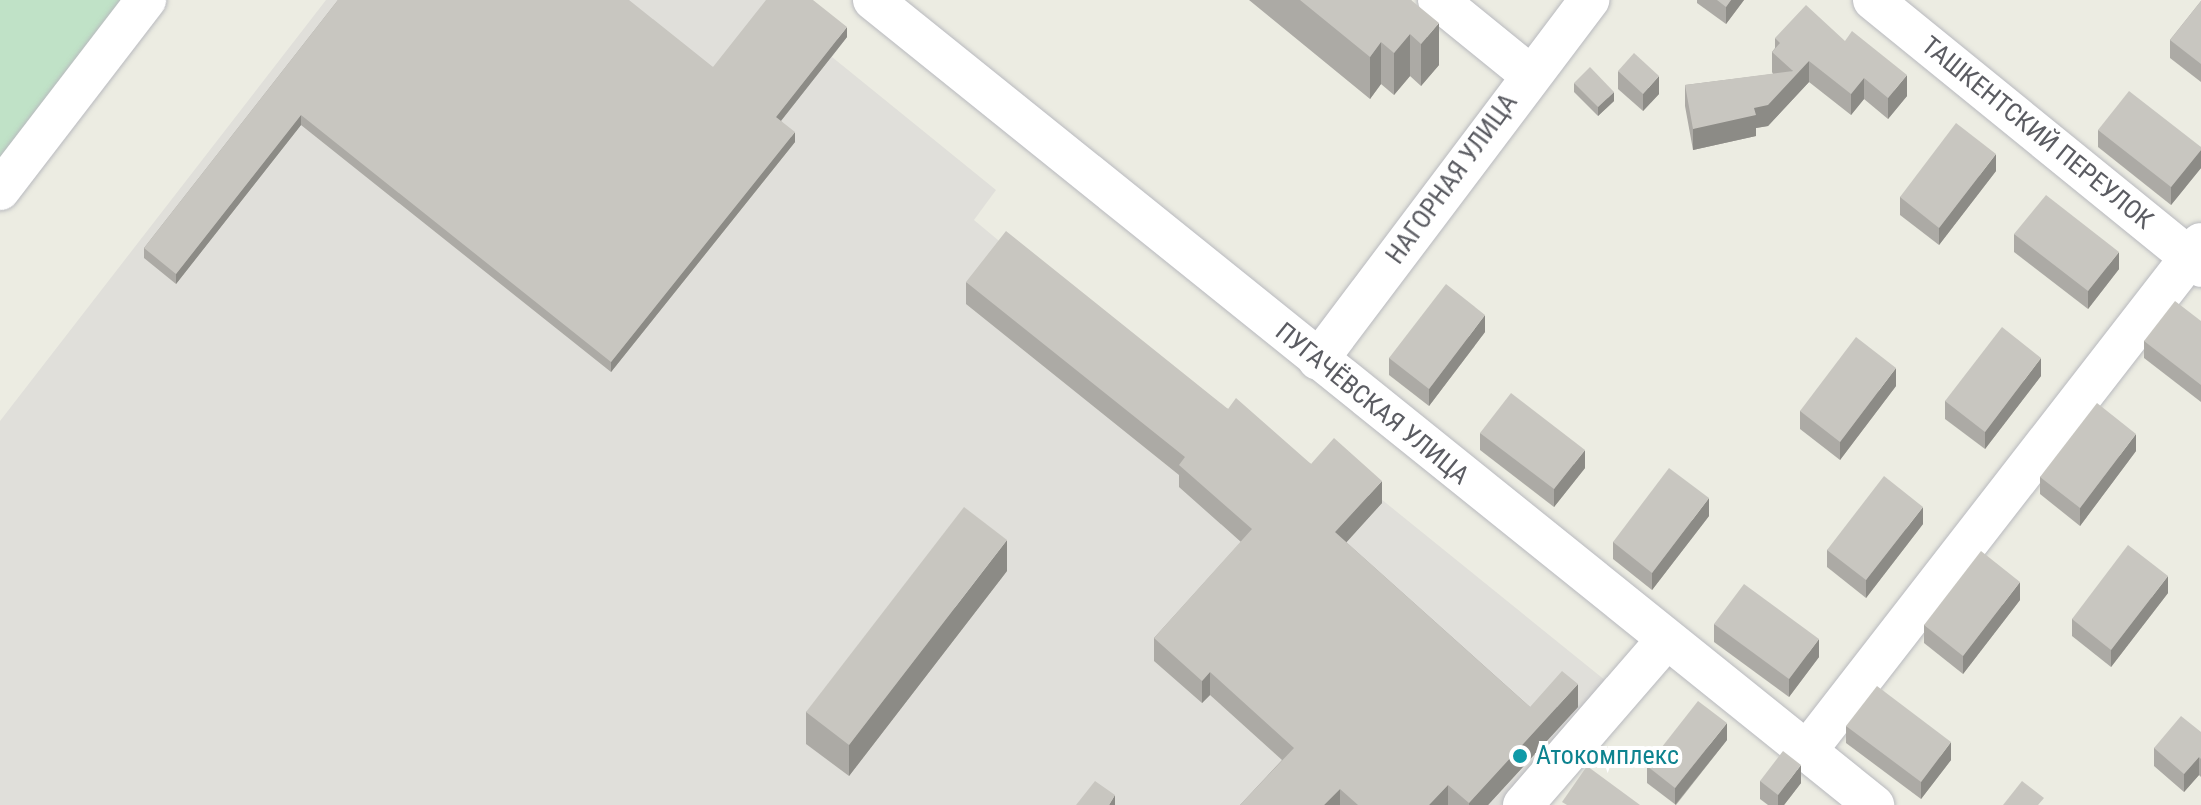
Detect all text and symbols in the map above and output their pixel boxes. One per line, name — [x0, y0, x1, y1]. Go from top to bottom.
street label: ТАШКЕНТСКИЙ ПЕРЕУЛОК — [1915, 30, 2159, 236]
street label: НАГОРНАЯ УЛИЦА — [1380, 88, 1524, 270]
street label: ПУГАЧЁВСКАЯ УЛИЦА — [1269, 316, 1475, 492]
place label: Атокомплекс — [1536, 740, 1679, 772]
marker: Атокомплекс — [1511, 747, 1529, 765]

